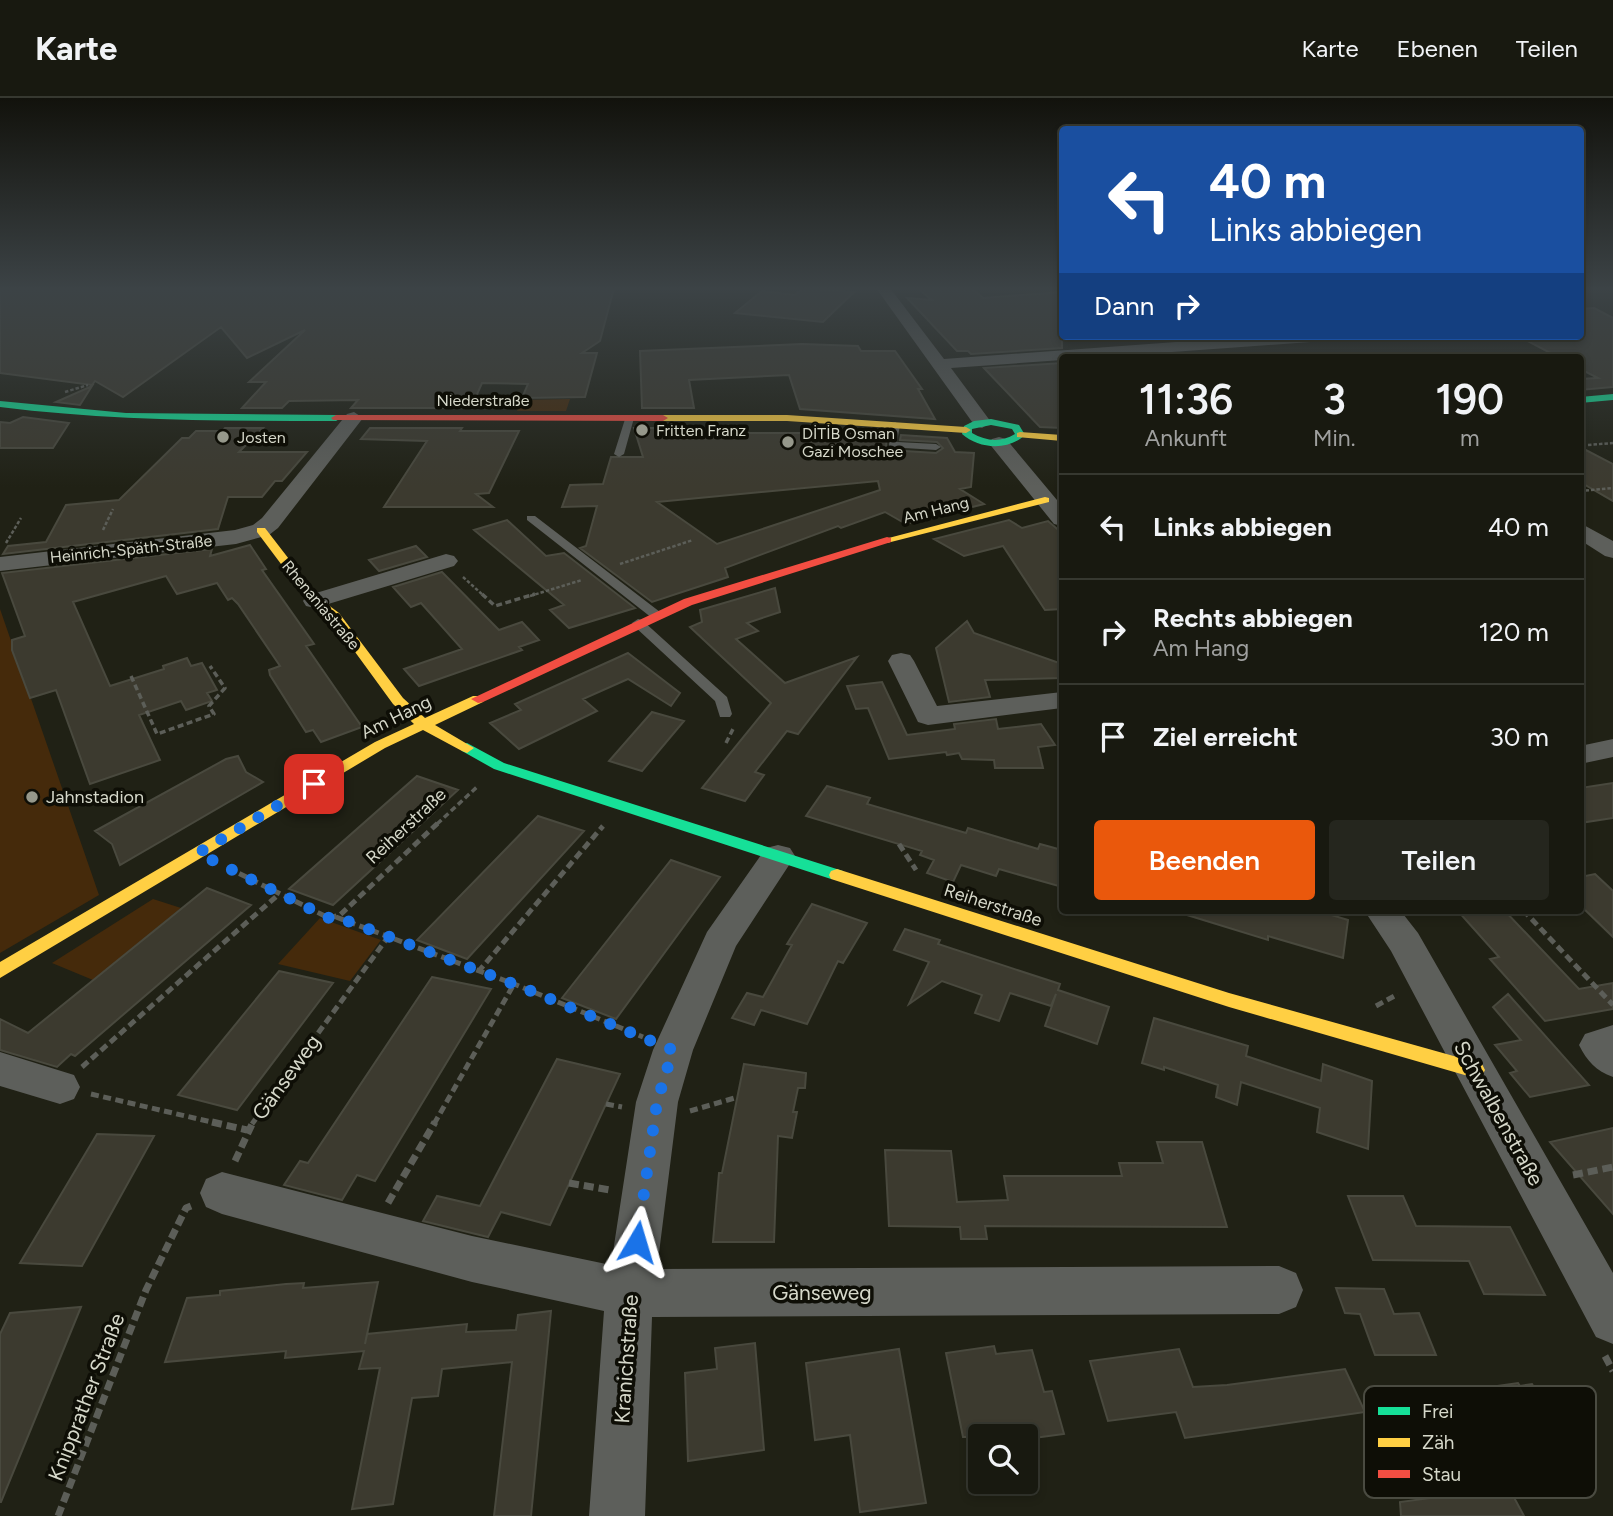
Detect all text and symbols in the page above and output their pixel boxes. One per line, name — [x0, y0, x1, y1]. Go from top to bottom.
text: Karte — [35, 29, 117, 68]
text: Karte — [1302, 34, 1359, 63]
text: Ebenen — [1397, 34, 1478, 63]
text: Teilen — [1516, 34, 1578, 63]
text: 40 m — [1209, 151, 1326, 210]
icon: left — [1094, 154, 1185, 245]
text: Links abbiegen — [1209, 211, 1422, 249]
icon: right — [1168, 287, 1206, 325]
text: Dann — [1094, 290, 1154, 322]
text: 11:36 — [1139, 374, 1233, 425]
text: 3 — [1323, 374, 1346, 425]
text: 190 — [1435, 374, 1504, 425]
street label: Niederstraße — [436, 391, 530, 410]
place label: Fritten Franz — [656, 421, 746, 440]
marker: Fritten Franz — [634, 422, 650, 438]
place label: DİTİB Osman Gazi Moschee — [802, 424, 903, 461]
text: Ankunft — [1145, 424, 1227, 452]
text: Min. — [1313, 424, 1355, 452]
text: m — [1460, 424, 1479, 452]
place label: Josten — [237, 428, 286, 447]
marker: Josten — [215, 429, 231, 445]
marker: DİTİB Osman Gazi Moschee — [780, 434, 796, 450]
street label: Am Hang — [901, 493, 971, 527]
icon: left — [1094, 508, 1132, 546]
text: Links abbiegen — [1153, 511, 1332, 543]
text: 40 m — [1488, 511, 1549, 543]
street label: Heinrich-Späth-Straße — [49, 531, 213, 567]
street label: Rhenaniastraße — [278, 557, 364, 654]
text: Rechts abbiegen — [1153, 602, 1353, 634]
icon: right — [1094, 613, 1132, 651]
text: 120 m — [1479, 616, 1549, 648]
text: Am Hang — [1153, 634, 1249, 662]
street label: Am Hang — [357, 691, 435, 743]
icon: arrive — [1094, 718, 1132, 756]
text: Ziel erreicht — [1153, 721, 1298, 753]
text: 30 m — [1490, 721, 1549, 753]
pin — [284, 754, 344, 814]
icon: arrive — [295, 765, 333, 803]
street label: Reiherstraße — [361, 783, 451, 869]
place label: Jahnstadion — [46, 786, 144, 808]
marker: Jahnstadion — [24, 789, 40, 805]
button: Beenden — [1094, 820, 1315, 900]
button: Teilen — [1329, 820, 1549, 900]
street label: Reiherstraße — [941, 879, 1045, 931]
street label: Gänseweg — [247, 1029, 325, 1125]
street label: Schwalbenstraße — [1449, 1036, 1549, 1190]
position arrow — [600, 1205, 674, 1279]
street label: Gänseweg — [772, 1280, 872, 1305]
street label: Kranichstraße — [609, 1294, 643, 1424]
street label: Knipprather Straße — [43, 1310, 129, 1484]
legend — [1364, 1386, 1596, 1498]
text: Frei — [1422, 1400, 1453, 1423]
map controls — [968, 1424, 1038, 1494]
button: search — [968, 1424, 1038, 1494]
text: Zäh — [1422, 1431, 1454, 1454]
text: Stau — [1422, 1463, 1461, 1486]

